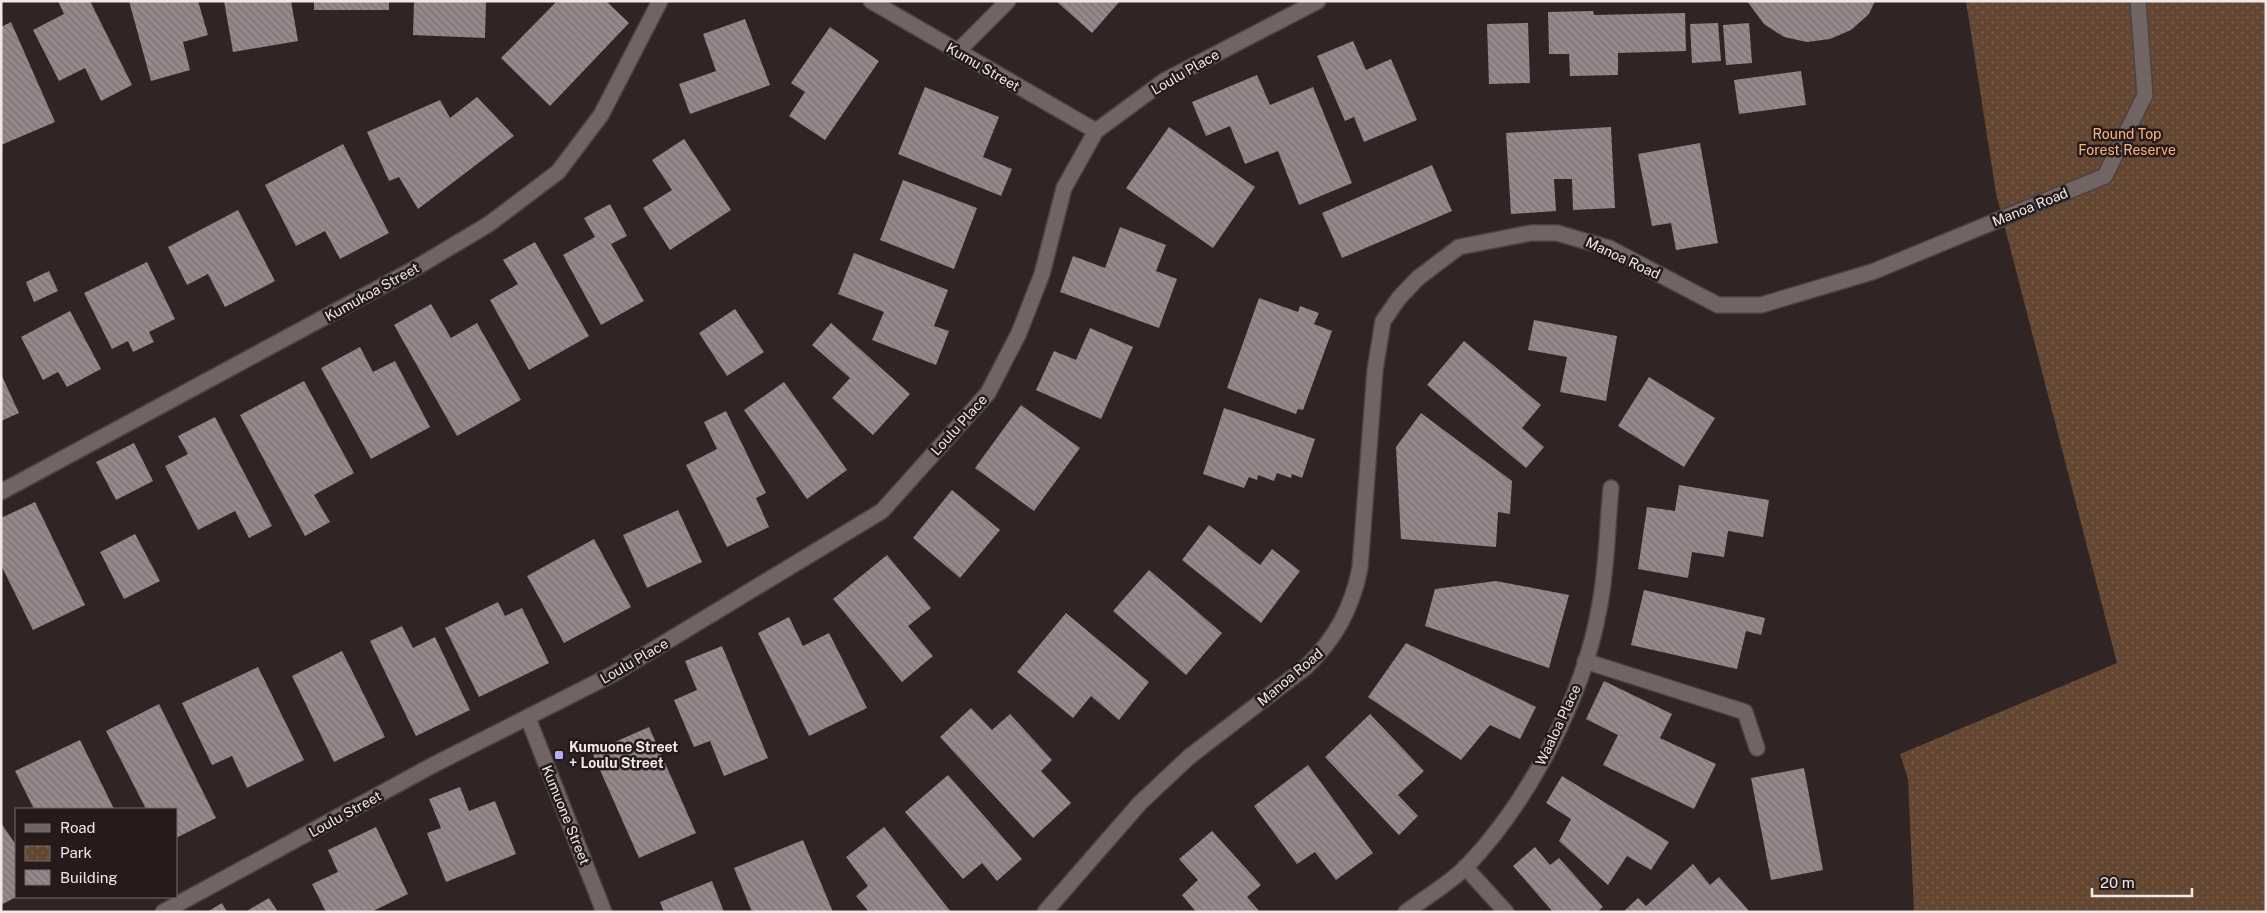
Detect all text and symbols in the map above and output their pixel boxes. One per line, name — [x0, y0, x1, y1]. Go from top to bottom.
street label: Kumu Street — [944, 40, 1022, 94]
street label: Loulu Place — [1148, 46, 1222, 98]
park label: Round Top Forest Reserve — [2078, 126, 2176, 158]
street label: Manoa Road — [1990, 185, 2070, 229]
street label: Manoa Road — [1583, 234, 1663, 282]
street label: Kumukoa Street — [322, 260, 422, 324]
street label: Loulu Place — [928, 391, 990, 459]
street label: Loulu Place — [597, 635, 671, 687]
street label: Manoa Road — [1254, 645, 1326, 709]
street label: Waaloa Place — [1532, 682, 1584, 768]
place label: Kumuone Street + Loulu Street — [569, 739, 678, 771]
marker: Kumuone Street + Loulu Street — [553, 749, 565, 761]
street label: Kumuone Street — [539, 763, 593, 867]
street label: Loulu Street — [306, 788, 384, 840]
legend — [15, 808, 178, 898]
text: Road — [60, 819, 96, 836]
text: Park — [60, 844, 92, 861]
scale bar — [2092, 866, 2192, 898]
text: Building — [60, 869, 118, 886]
text: 20 m — [2100, 874, 2135, 891]

